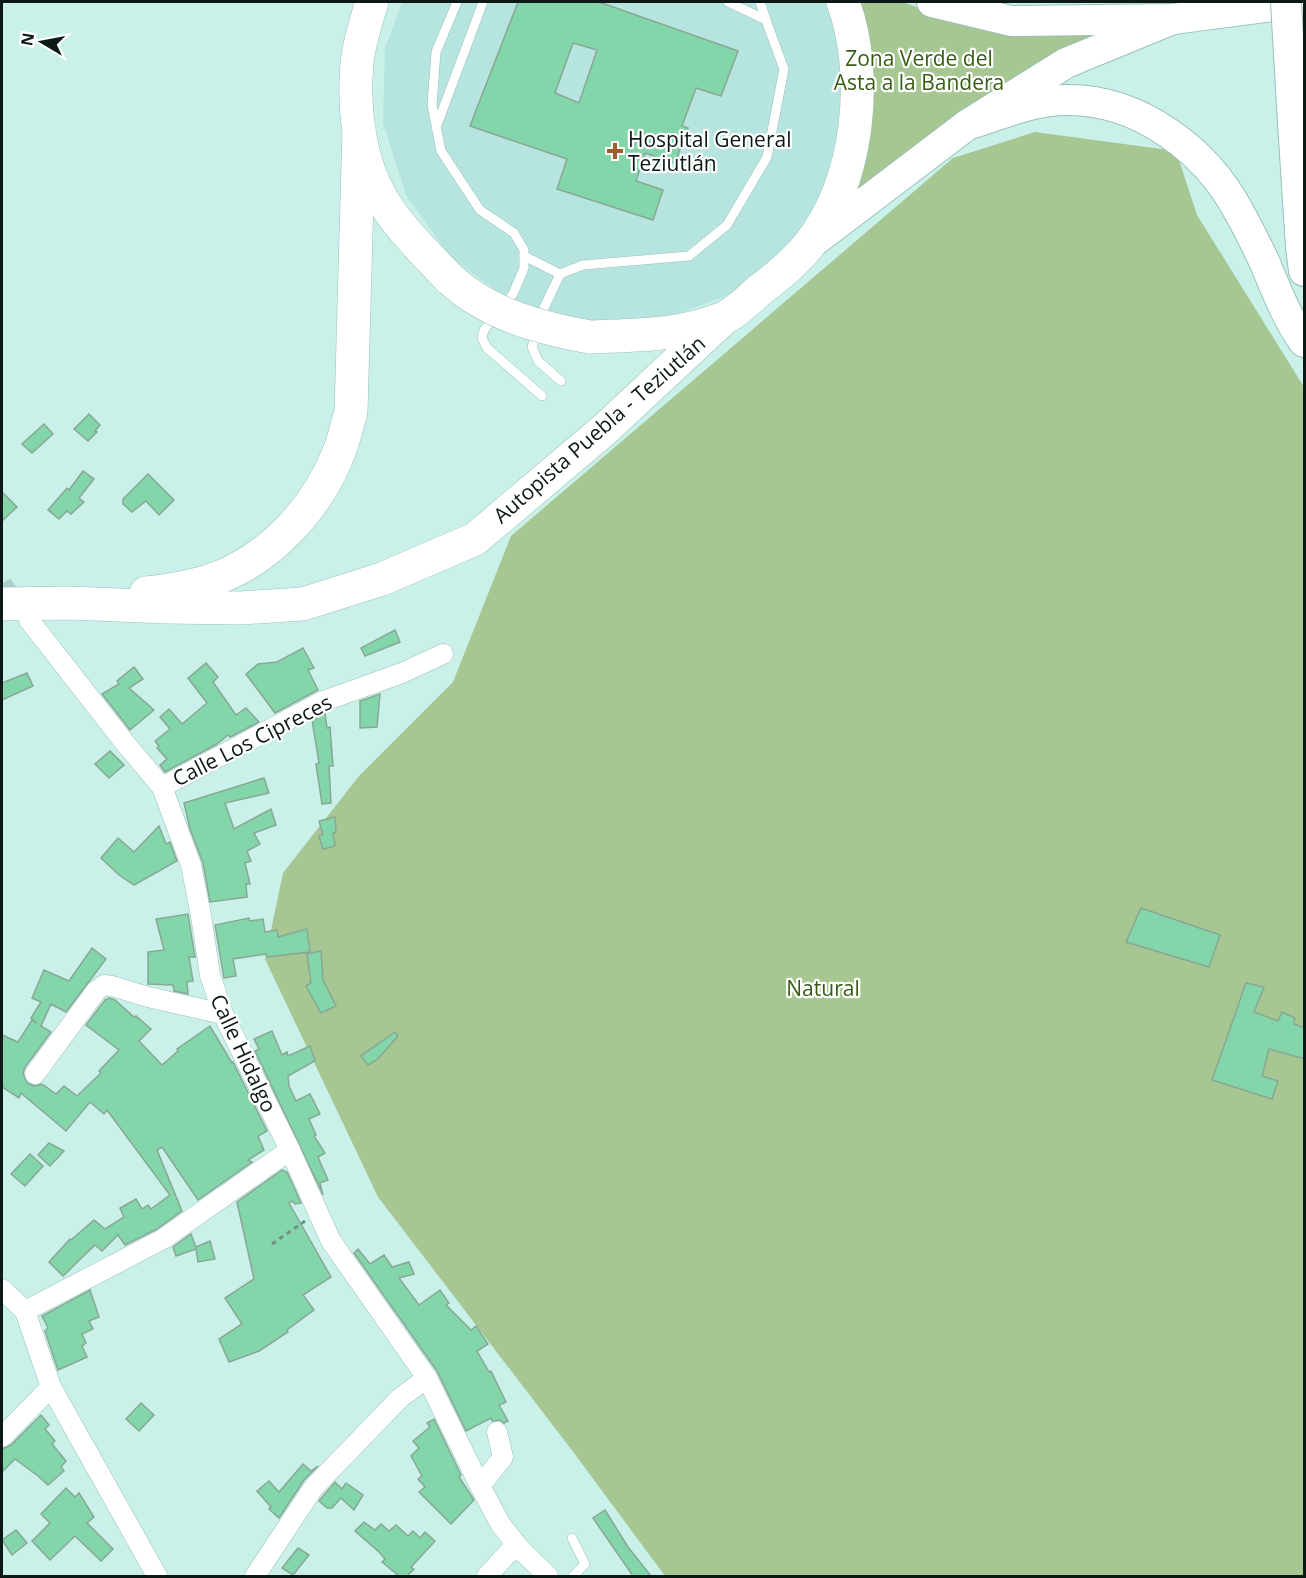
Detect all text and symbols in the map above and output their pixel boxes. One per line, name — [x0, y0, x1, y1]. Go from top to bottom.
north arrow — [12, 12, 72, 72]
text: N — [15, 31, 39, 48]
park label: Zona Verde del Asta a la Bandera — [834, 44, 1004, 96]
place label: Hospital General Teziutlán — [628, 125, 791, 177]
marker: Hospital General Teziutlán — [606, 142, 624, 160]
street label: Autopista Puebla - Teziutlán — [487, 329, 711, 529]
street label: Calle Los Cipreces — [167, 688, 337, 792]
park label: Natural — [786, 974, 860, 1002]
street label: Calle Hidalgo — [204, 989, 284, 1117]

